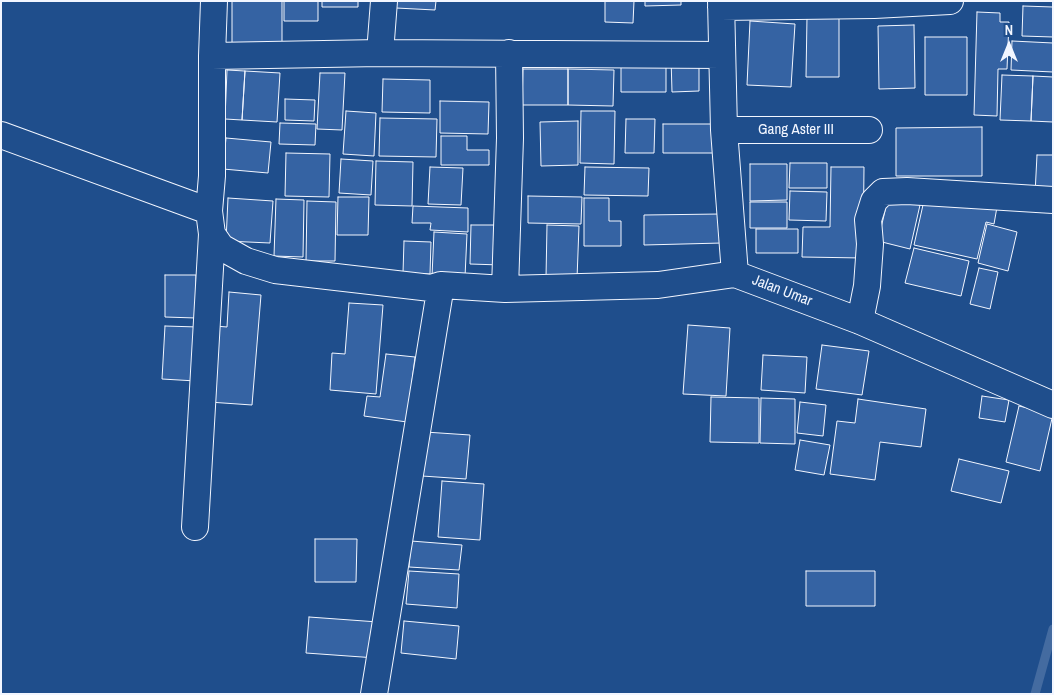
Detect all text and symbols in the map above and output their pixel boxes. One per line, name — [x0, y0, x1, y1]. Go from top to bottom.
north arrow — [984, 20, 1034, 70]
text: N — [1005, 21, 1013, 39]
street label: Gang Aster III — [758, 121, 834, 139]
street label: Jalan Umar — [749, 271, 815, 311]

